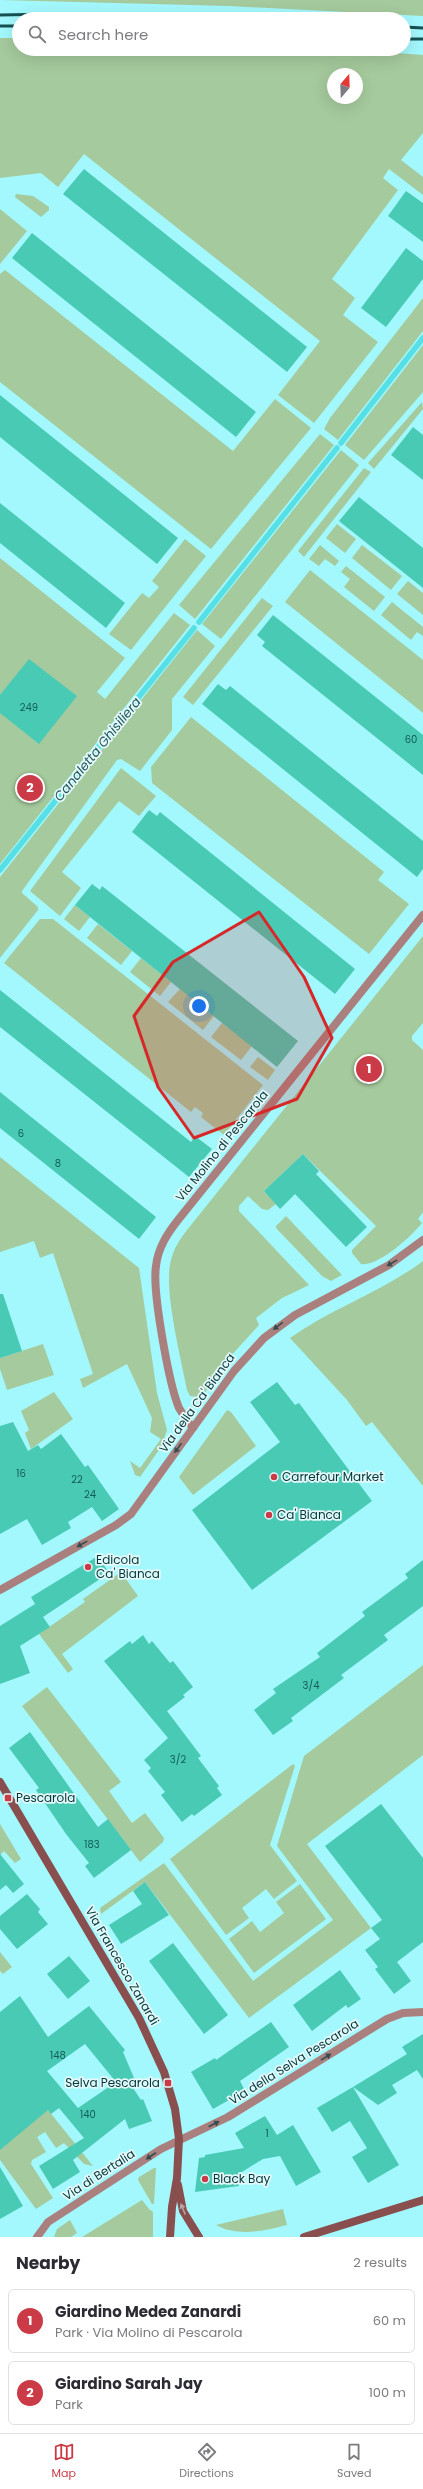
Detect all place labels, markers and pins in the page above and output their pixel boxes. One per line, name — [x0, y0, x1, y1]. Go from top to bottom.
pin: 2 — [17, 773, 43, 803]
pin: 1 — [356, 1054, 382, 1084]
place label: Carrefour Market — [282, 1468, 384, 1485]
marker: Carrefour Market — [269, 1472, 279, 1482]
place label: Ca' Bianca — [277, 1506, 341, 1523]
marker: Ca' Bianca — [264, 1510, 274, 1520]
place label: Edicola Ca' Bianca — [96, 1551, 160, 1582]
marker: Edicola Ca' Bianca — [83, 1562, 93, 1572]
place label: Pescarola — [16, 1789, 75, 1806]
marker: Pescarola — [3, 1793, 13, 1803]
place label: Selva Pescarola — [65, 2074, 160, 2091]
marker: Selva Pescarola — [163, 2078, 173, 2088]
place label: Black Bay — [213, 2170, 271, 2187]
marker: Black Bay — [200, 2174, 210, 2184]

